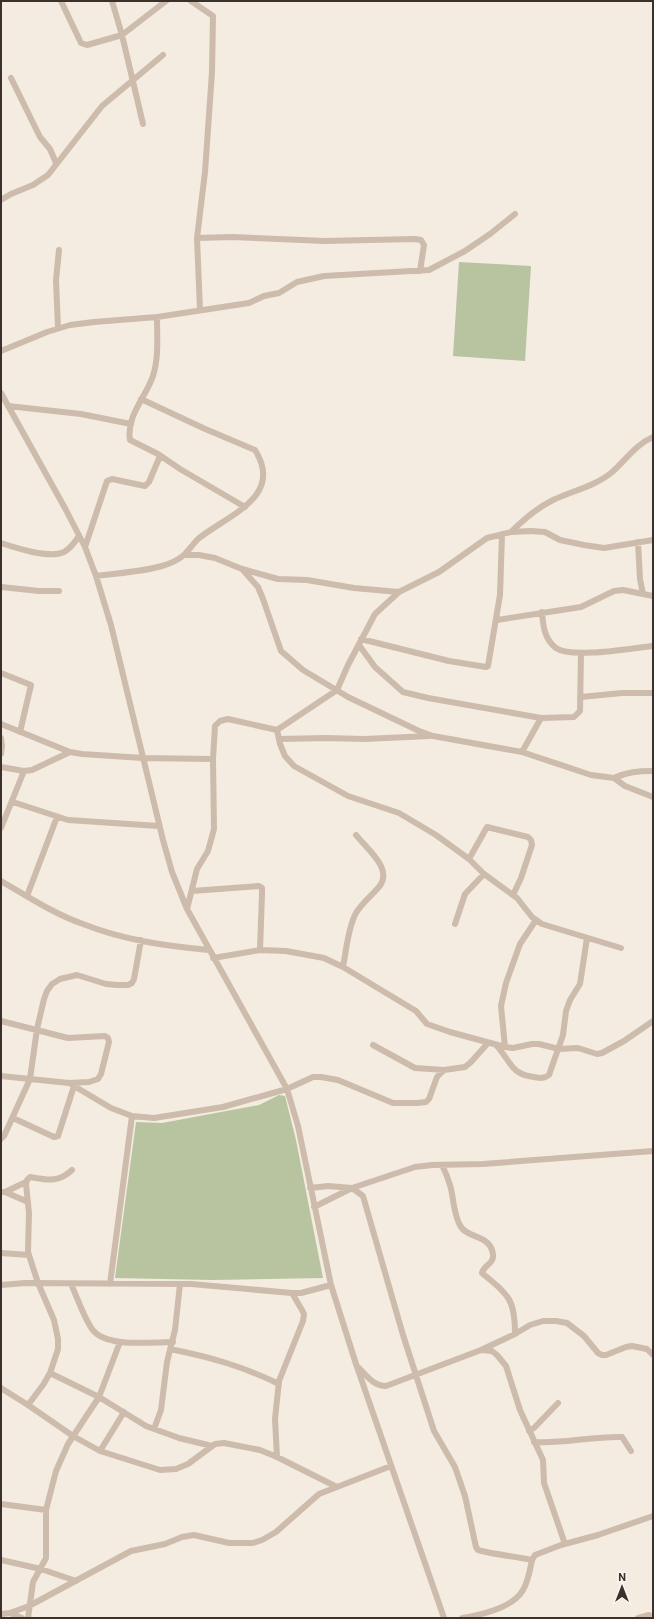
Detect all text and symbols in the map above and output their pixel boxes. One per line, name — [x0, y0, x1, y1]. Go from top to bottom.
north arrow — [602, 1567, 642, 1607]
text: N — [618, 1571, 626, 1584]

